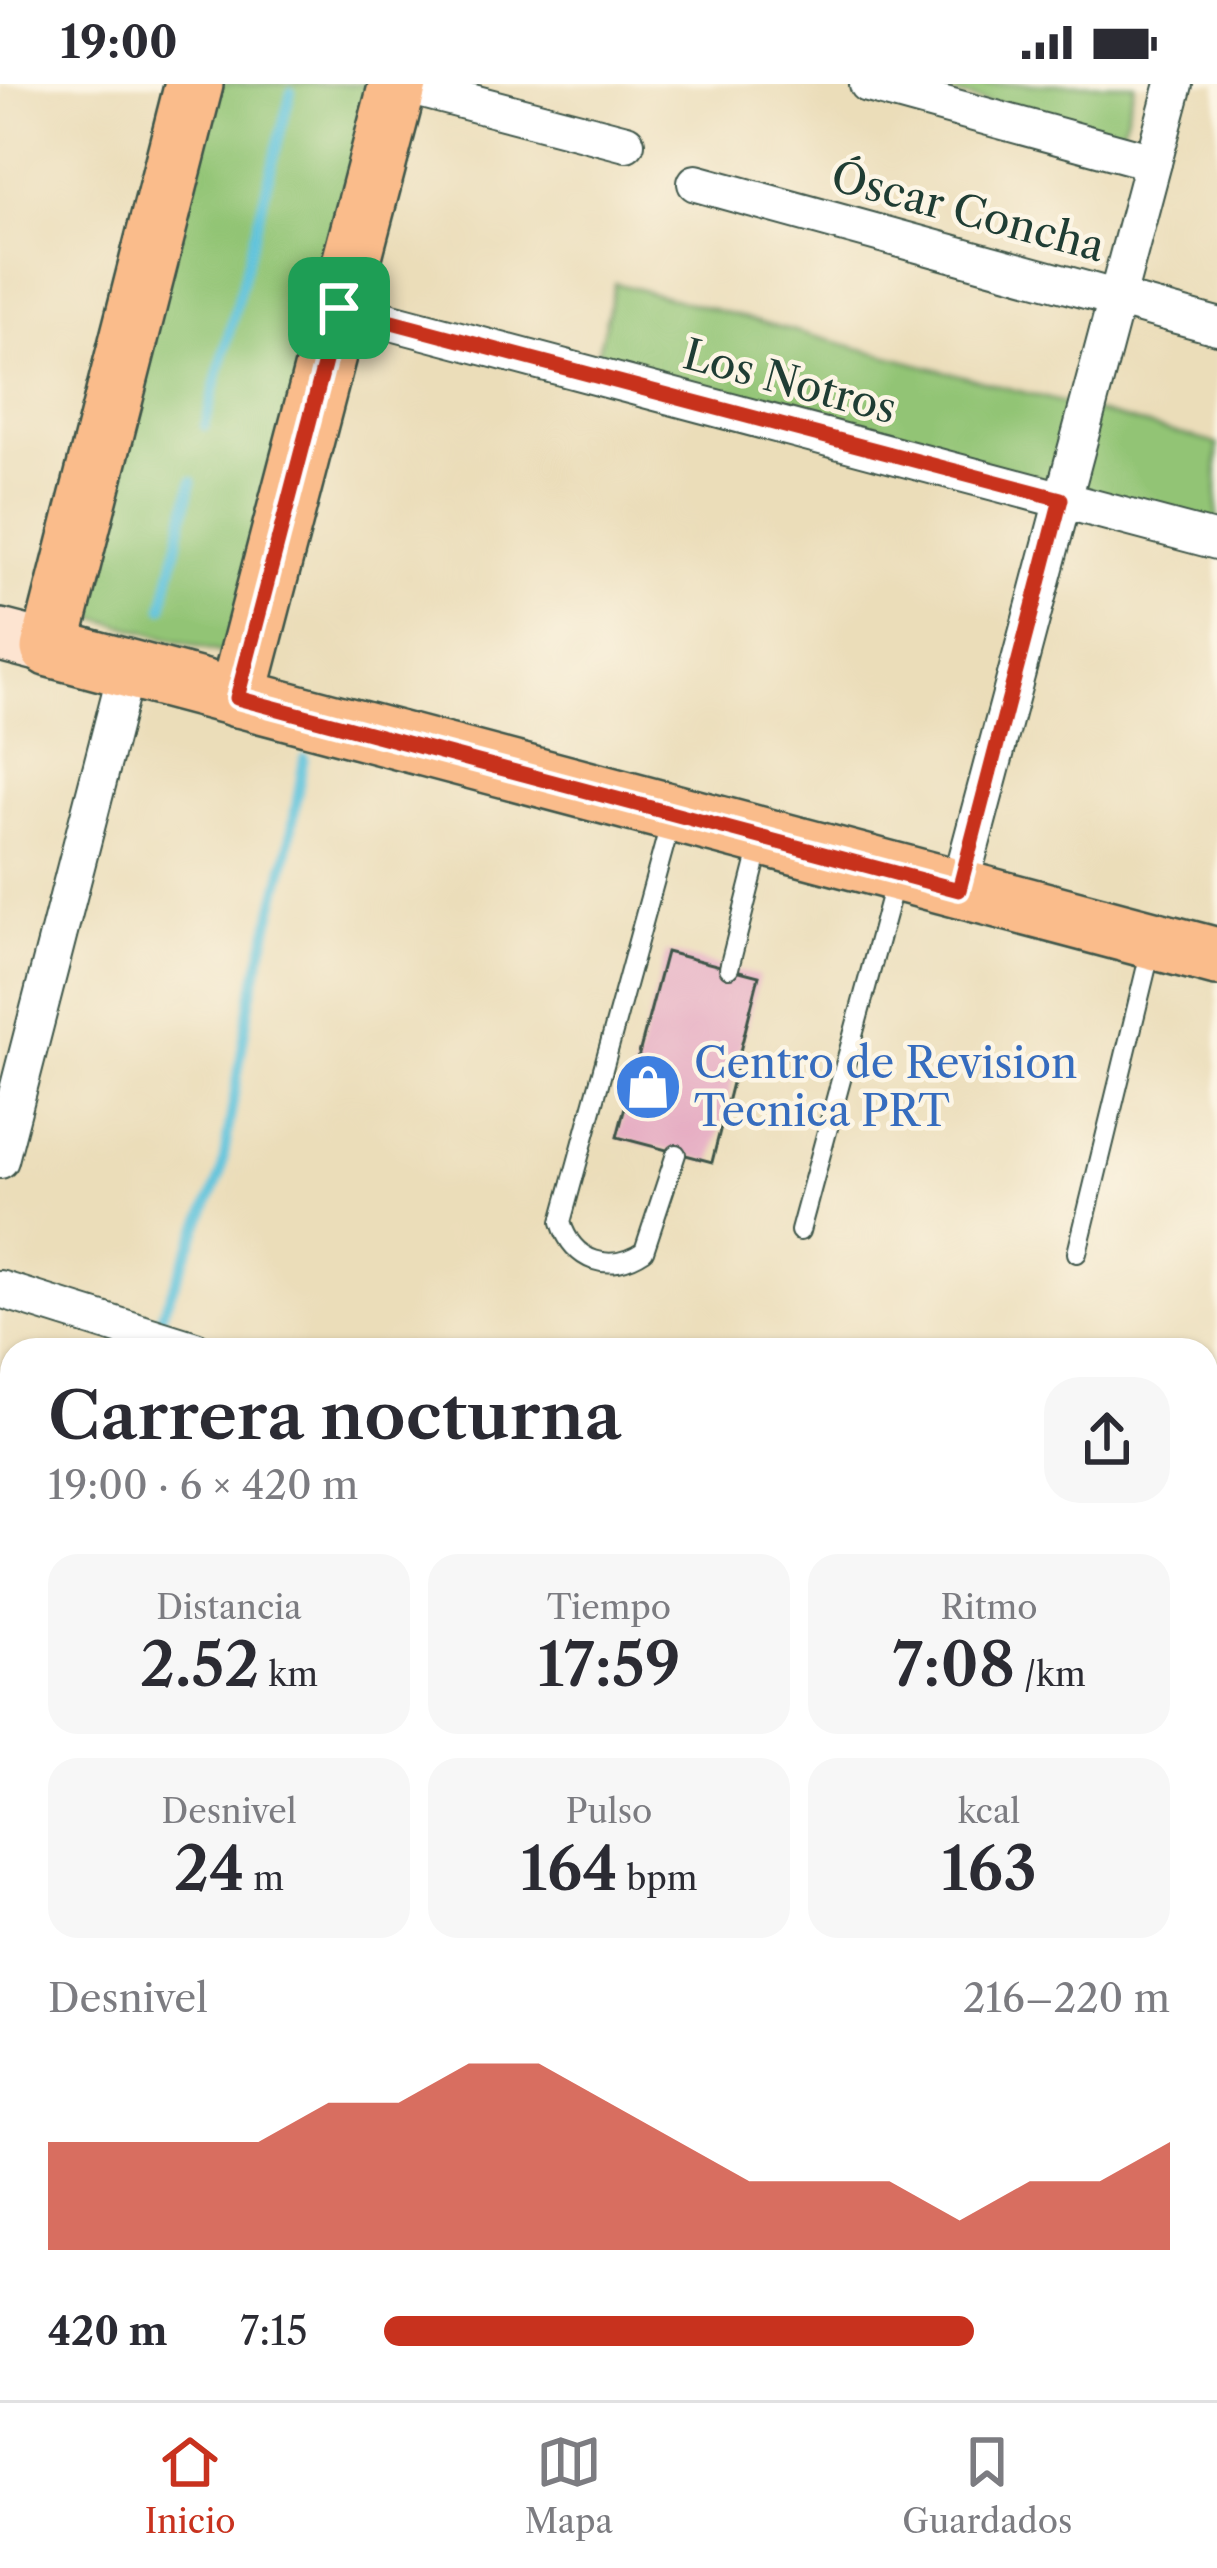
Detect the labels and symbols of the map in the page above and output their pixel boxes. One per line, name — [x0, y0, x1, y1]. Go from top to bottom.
street label: Óscar Concha — [826, 149, 1111, 273]
pin — [288, 257, 390, 359]
street label: Los Notros — [678, 328, 902, 434]
place label: Centro de Revision Tecnica PRT — [694, 1037, 1077, 1137]
shop icon: Centro de Revision Tecnica PRT — [613, 1052, 683, 1122]

